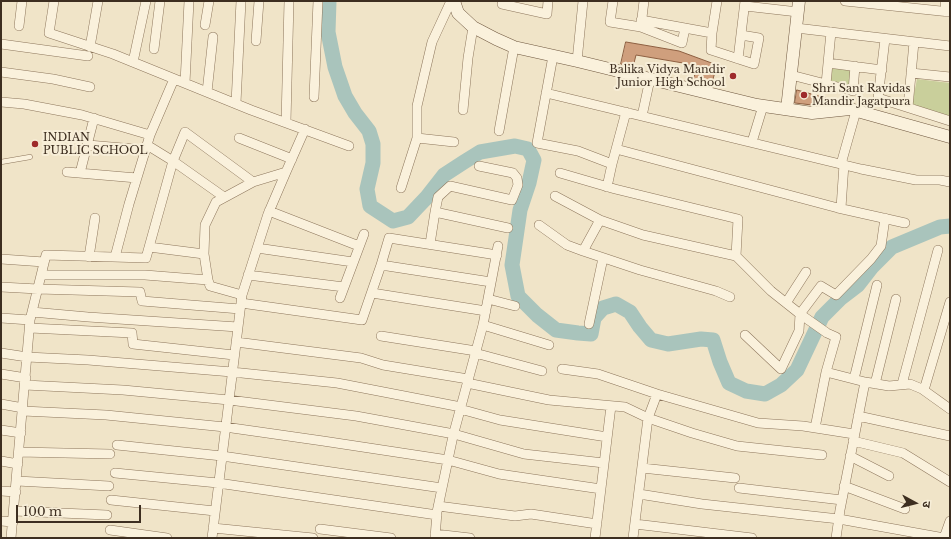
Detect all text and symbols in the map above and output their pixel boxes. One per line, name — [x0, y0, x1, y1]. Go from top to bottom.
place label: Balika Vidya Mandir Junior High School — [609, 63, 725, 89]
marker: Balika Vidya Mandir Junior High School — [728, 71, 738, 81]
place label: Shri Sant Ravidas Mandir Jagatpura — [812, 82, 910, 108]
marker: Shri Sant Ravidas Mandir Jagatpura — [799, 90, 809, 100]
place label: INDIAN PUBLIC SCHOOL — [43, 131, 147, 157]
marker: INDIAN PUBLIC SCHOOL — [30, 139, 40, 149]
north arrow — [895, 483, 935, 523]
scale bar — [18, 497, 143, 523]
text: उ — [920, 500, 934, 509]
text: 100 m — [23, 504, 62, 519]

